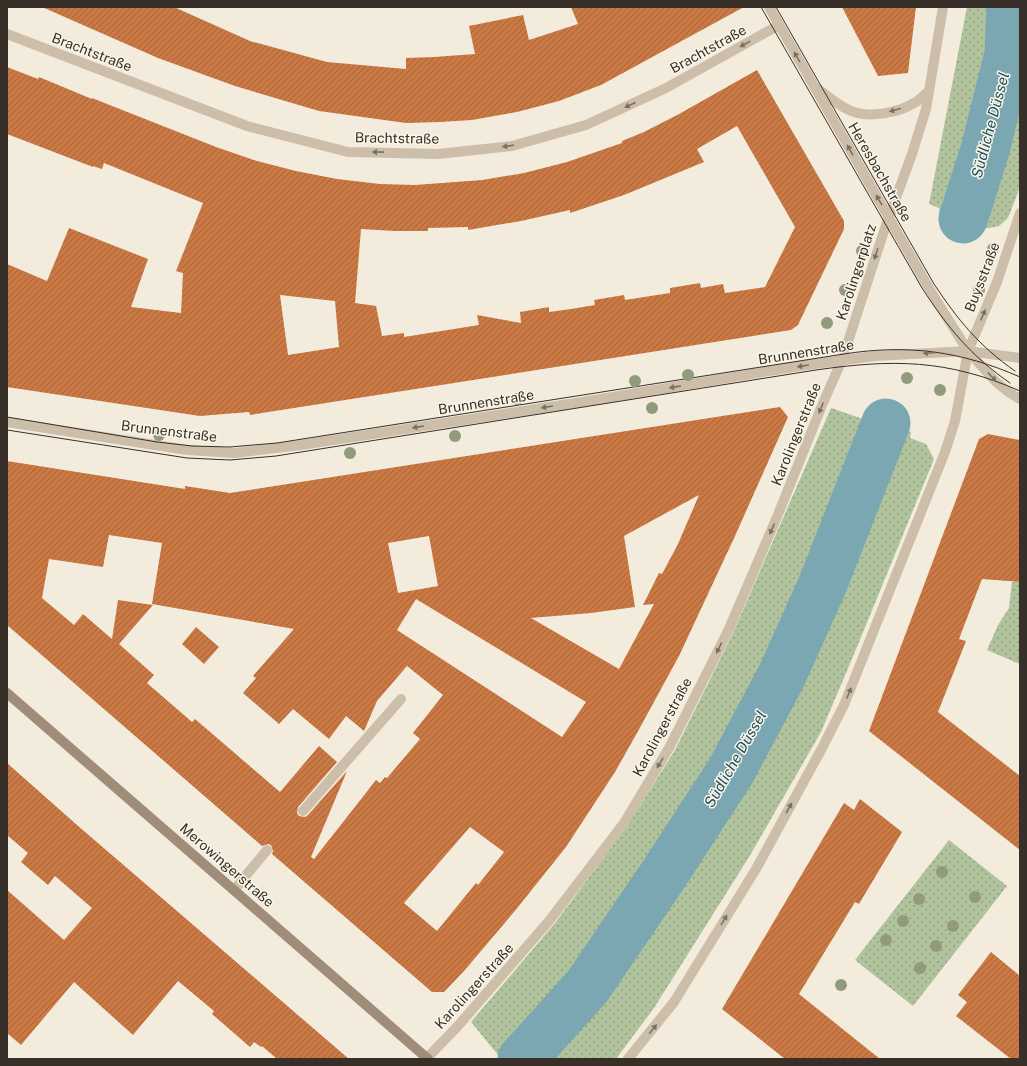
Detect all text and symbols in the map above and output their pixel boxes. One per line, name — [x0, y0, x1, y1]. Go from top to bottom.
street label: Brachtstraße — [667, 21, 749, 76]
street label: Brachtstraße — [50, 29, 134, 75]
one-way arrow — [739, 41, 751, 47]
one-way arrow — [794, 51, 801, 62]
water label: Südliche Düssel — [968, 70, 1012, 180]
one-way arrow — [625, 102, 636, 108]
one-way arrow — [889, 107, 901, 113]
street label: Heresbachstraße — [845, 120, 915, 225]
street label: Brachtstraße — [355, 129, 439, 147]
one-way arrow — [502, 143, 514, 149]
one-way arrow — [847, 144, 854, 156]
one-way arrow — [372, 149, 384, 156]
one-way arrow — [876, 194, 883, 206]
street label: Karolingerplatz — [833, 222, 879, 322]
street label: Buysstraße — [961, 240, 1003, 314]
one-way arrow — [873, 248, 879, 260]
one-way arrow — [981, 308, 987, 320]
street label: Brunnenstraße — [757, 337, 855, 367]
one-way arrow — [922, 350, 935, 356]
one-way arrow — [797, 363, 809, 369]
one-way arrow — [987, 372, 997, 382]
street label: Karolingerstraße — [768, 380, 824, 488]
one-way arrow — [669, 384, 681, 390]
street label: Brunnenstraße — [437, 387, 535, 417]
one-way arrow — [817, 403, 823, 415]
one-way arrow — [540, 404, 553, 410]
street label: Brunnenstraße — [120, 417, 218, 445]
one-way arrow — [412, 424, 424, 430]
one-way arrow — [769, 523, 775, 535]
one-way arrow — [716, 642, 722, 654]
street label: Karolingerstraße — [629, 675, 695, 779]
one-way arrow — [846, 687, 852, 698]
water label: Südliche Düssel — [700, 708, 770, 810]
one-way arrow — [656, 758, 664, 768]
one-way arrow — [786, 802, 793, 814]
street label: Merowingerstraße — [177, 820, 277, 910]
one-way arrow — [720, 915, 728, 925]
street label: Karolingerstraße — [431, 940, 517, 1032]
one-way arrow — [648, 1023, 657, 1034]

